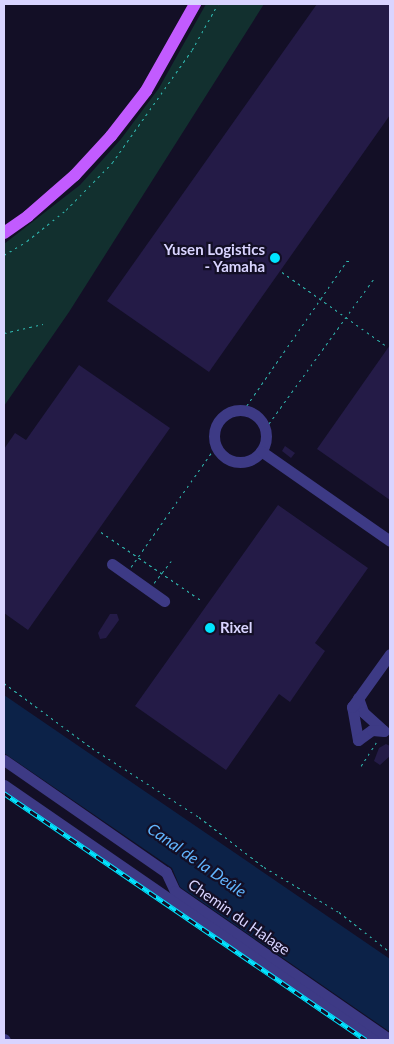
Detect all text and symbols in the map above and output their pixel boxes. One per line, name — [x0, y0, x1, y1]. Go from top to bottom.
place label: Yusen Logistics - Yamaha — [164, 240, 265, 275]
marker: Yusen Logistics - Yamaha — [269, 252, 281, 264]
place label: Rixel — [220, 619, 253, 637]
marker: Rixel — [204, 622, 216, 634]
water label: Canal de la Deûle — [144, 819, 250, 901]
street label: Chemin du Halage — [185, 875, 293, 959]

